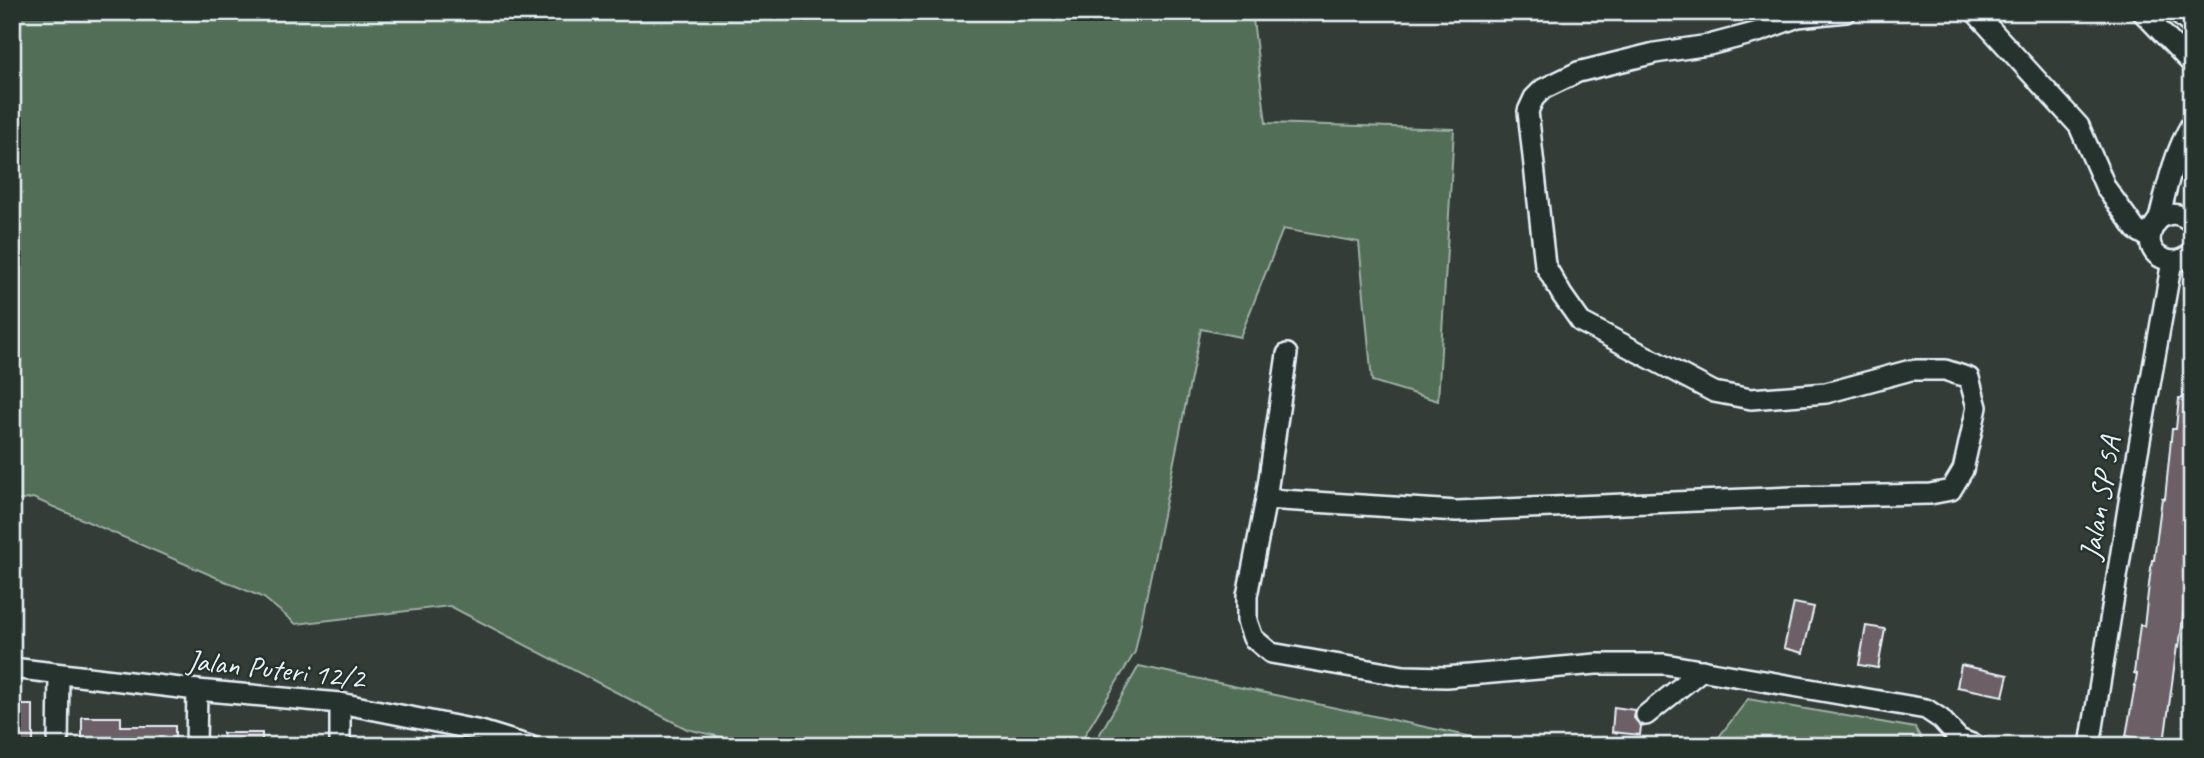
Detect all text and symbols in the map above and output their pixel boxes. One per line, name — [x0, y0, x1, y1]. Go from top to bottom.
street label: Jalan SP 5A — [2070, 432, 2130, 564]
street label: Jalan Puteri 12/2 — [184, 641, 369, 697]

